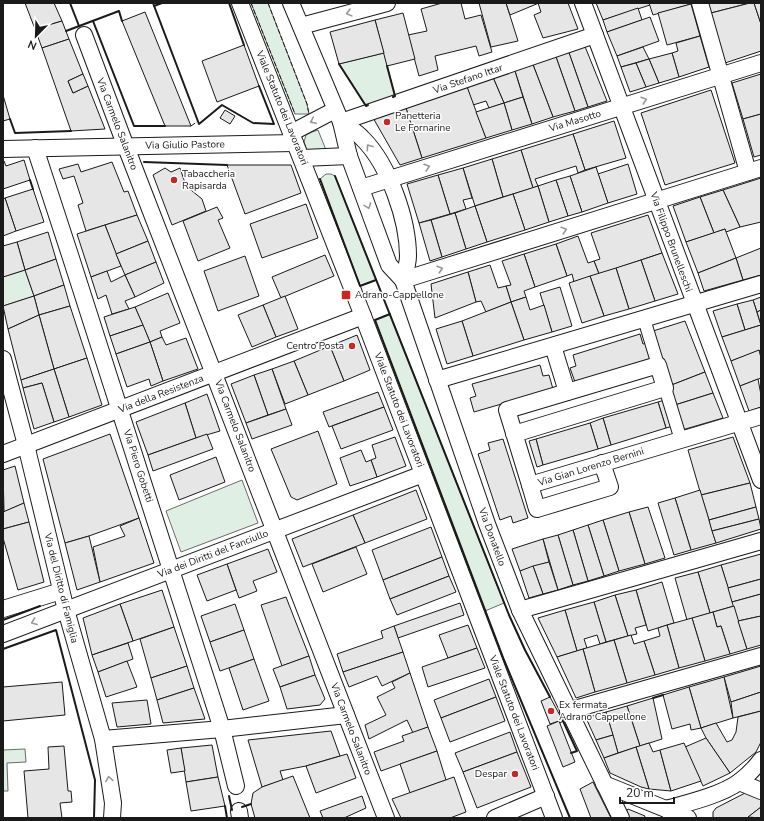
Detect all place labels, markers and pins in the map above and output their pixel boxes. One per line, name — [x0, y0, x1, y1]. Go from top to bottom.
place label: Panetteria Le Fornarine — [395, 109, 451, 135]
marker: Panetteria Le Fornarine — [382, 117, 392, 127]
place label: Tabaccheria Rapisarda — [182, 167, 235, 193]
marker: Tabaccheria Rapisarda — [169, 175, 179, 185]
place label: Adrano-Cappellone — [355, 288, 444, 302]
marker: Adrano-Cappellone — [340, 289, 352, 301]
place label: Centro Posta — [286, 339, 344, 353]
marker: Centro Posta — [347, 341, 357, 351]
place label: Ex fermata Adrano Cappellone — [559, 698, 646, 724]
marker: Ex fermata Adrano Cappellone — [546, 706, 556, 716]
place label: Despar — [475, 767, 507, 781]
marker: Despar — [510, 769, 520, 779]

